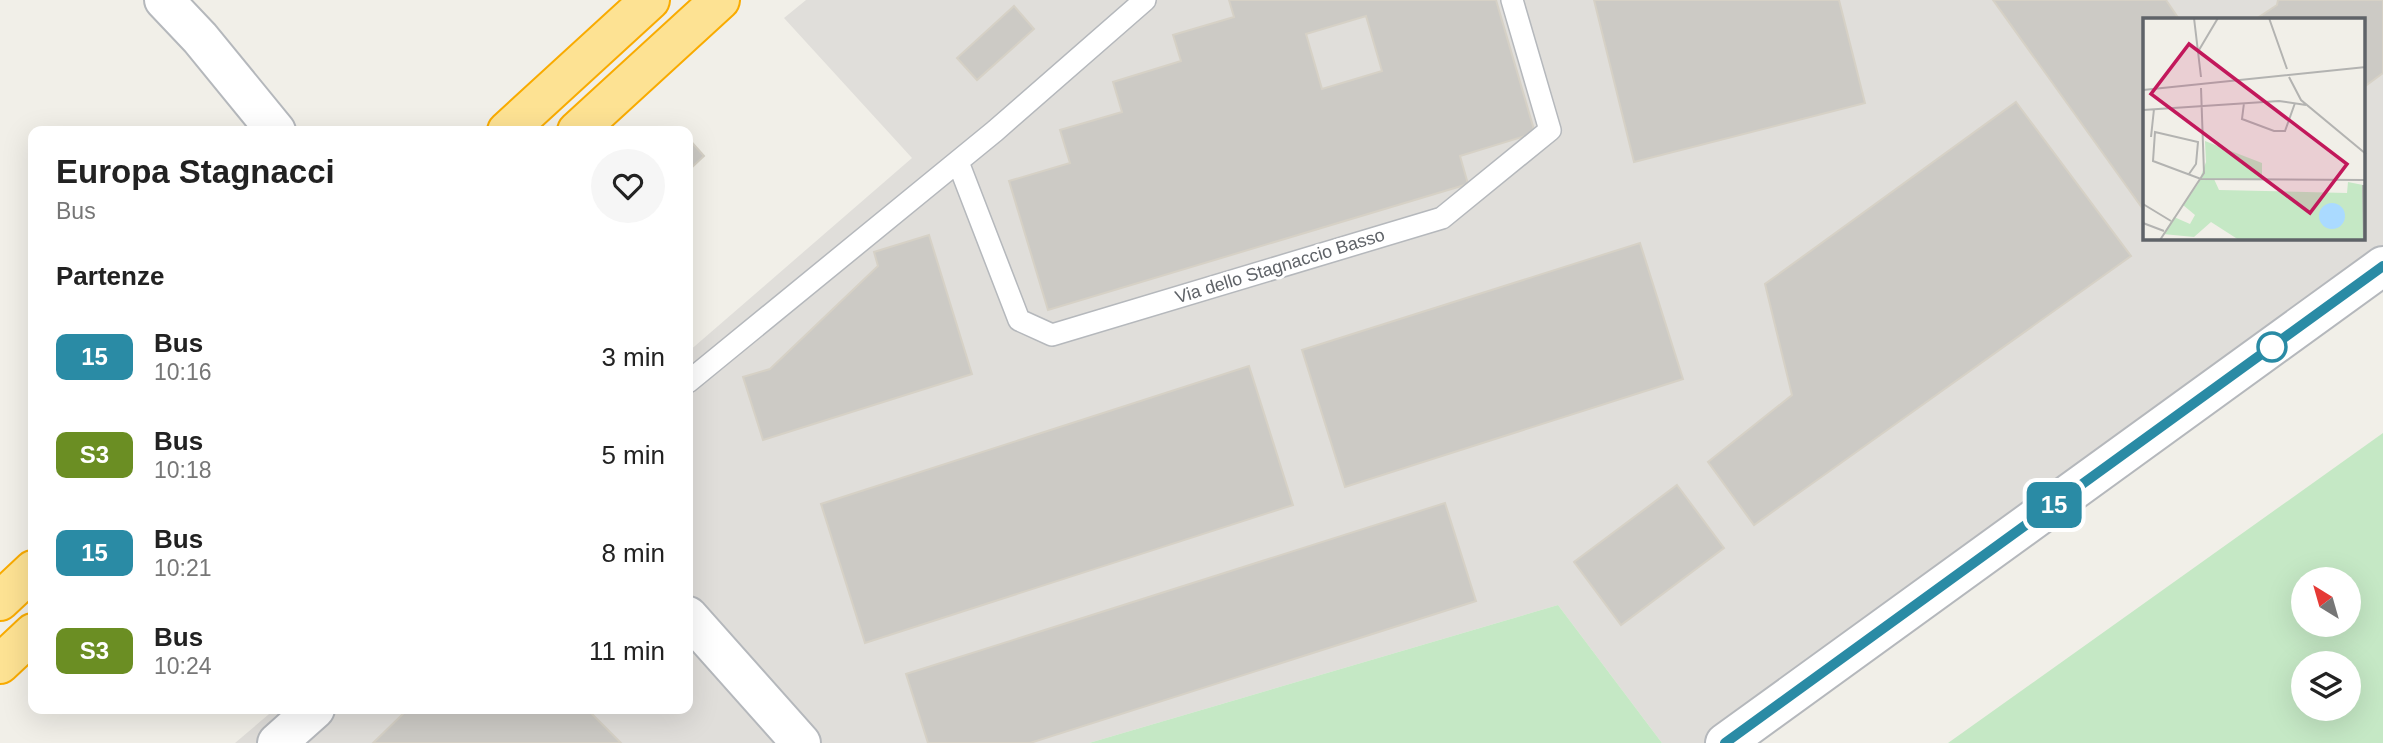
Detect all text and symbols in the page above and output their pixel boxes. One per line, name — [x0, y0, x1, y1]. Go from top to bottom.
inset map — [2143, 18, 2366, 240]
button: heart — [591, 149, 665, 223]
text: Europa Stagnacci — [56, 153, 335, 190]
text: Bus — [56, 198, 96, 224]
street label: Via dello Stagnaccio Basso — [1173, 225, 1387, 307]
text: Partenze — [56, 261, 164, 291]
text: Bus — [154, 328, 203, 358]
unlabelled marker — [2257, 332, 2287, 362]
text: 3 min — [601, 342, 665, 372]
text: 15 — [81, 343, 108, 370]
text: 10:16 — [154, 359, 212, 385]
text: Bus — [154, 426, 203, 456]
text: 5 min — [601, 440, 665, 470]
text: S3 — [80, 441, 109, 468]
text: 10:18 — [154, 457, 212, 483]
line badge: 15 — [2022, 482, 2086, 528]
text: 15 — [2041, 491, 2067, 518]
text: Bus — [154, 524, 203, 554]
text: 8 min — [601, 538, 665, 568]
text: 15 — [81, 539, 108, 566]
text: 10:21 — [154, 555, 212, 581]
north arrow — [2291, 567, 2361, 637]
map controls — [2291, 567, 2361, 721]
text: Bus — [154, 622, 203, 652]
text: 11 min — [589, 636, 665, 666]
text: S3 — [80, 637, 109, 664]
button: layers — [2291, 651, 2361, 721]
text: 10:24 — [154, 653, 212, 679]

